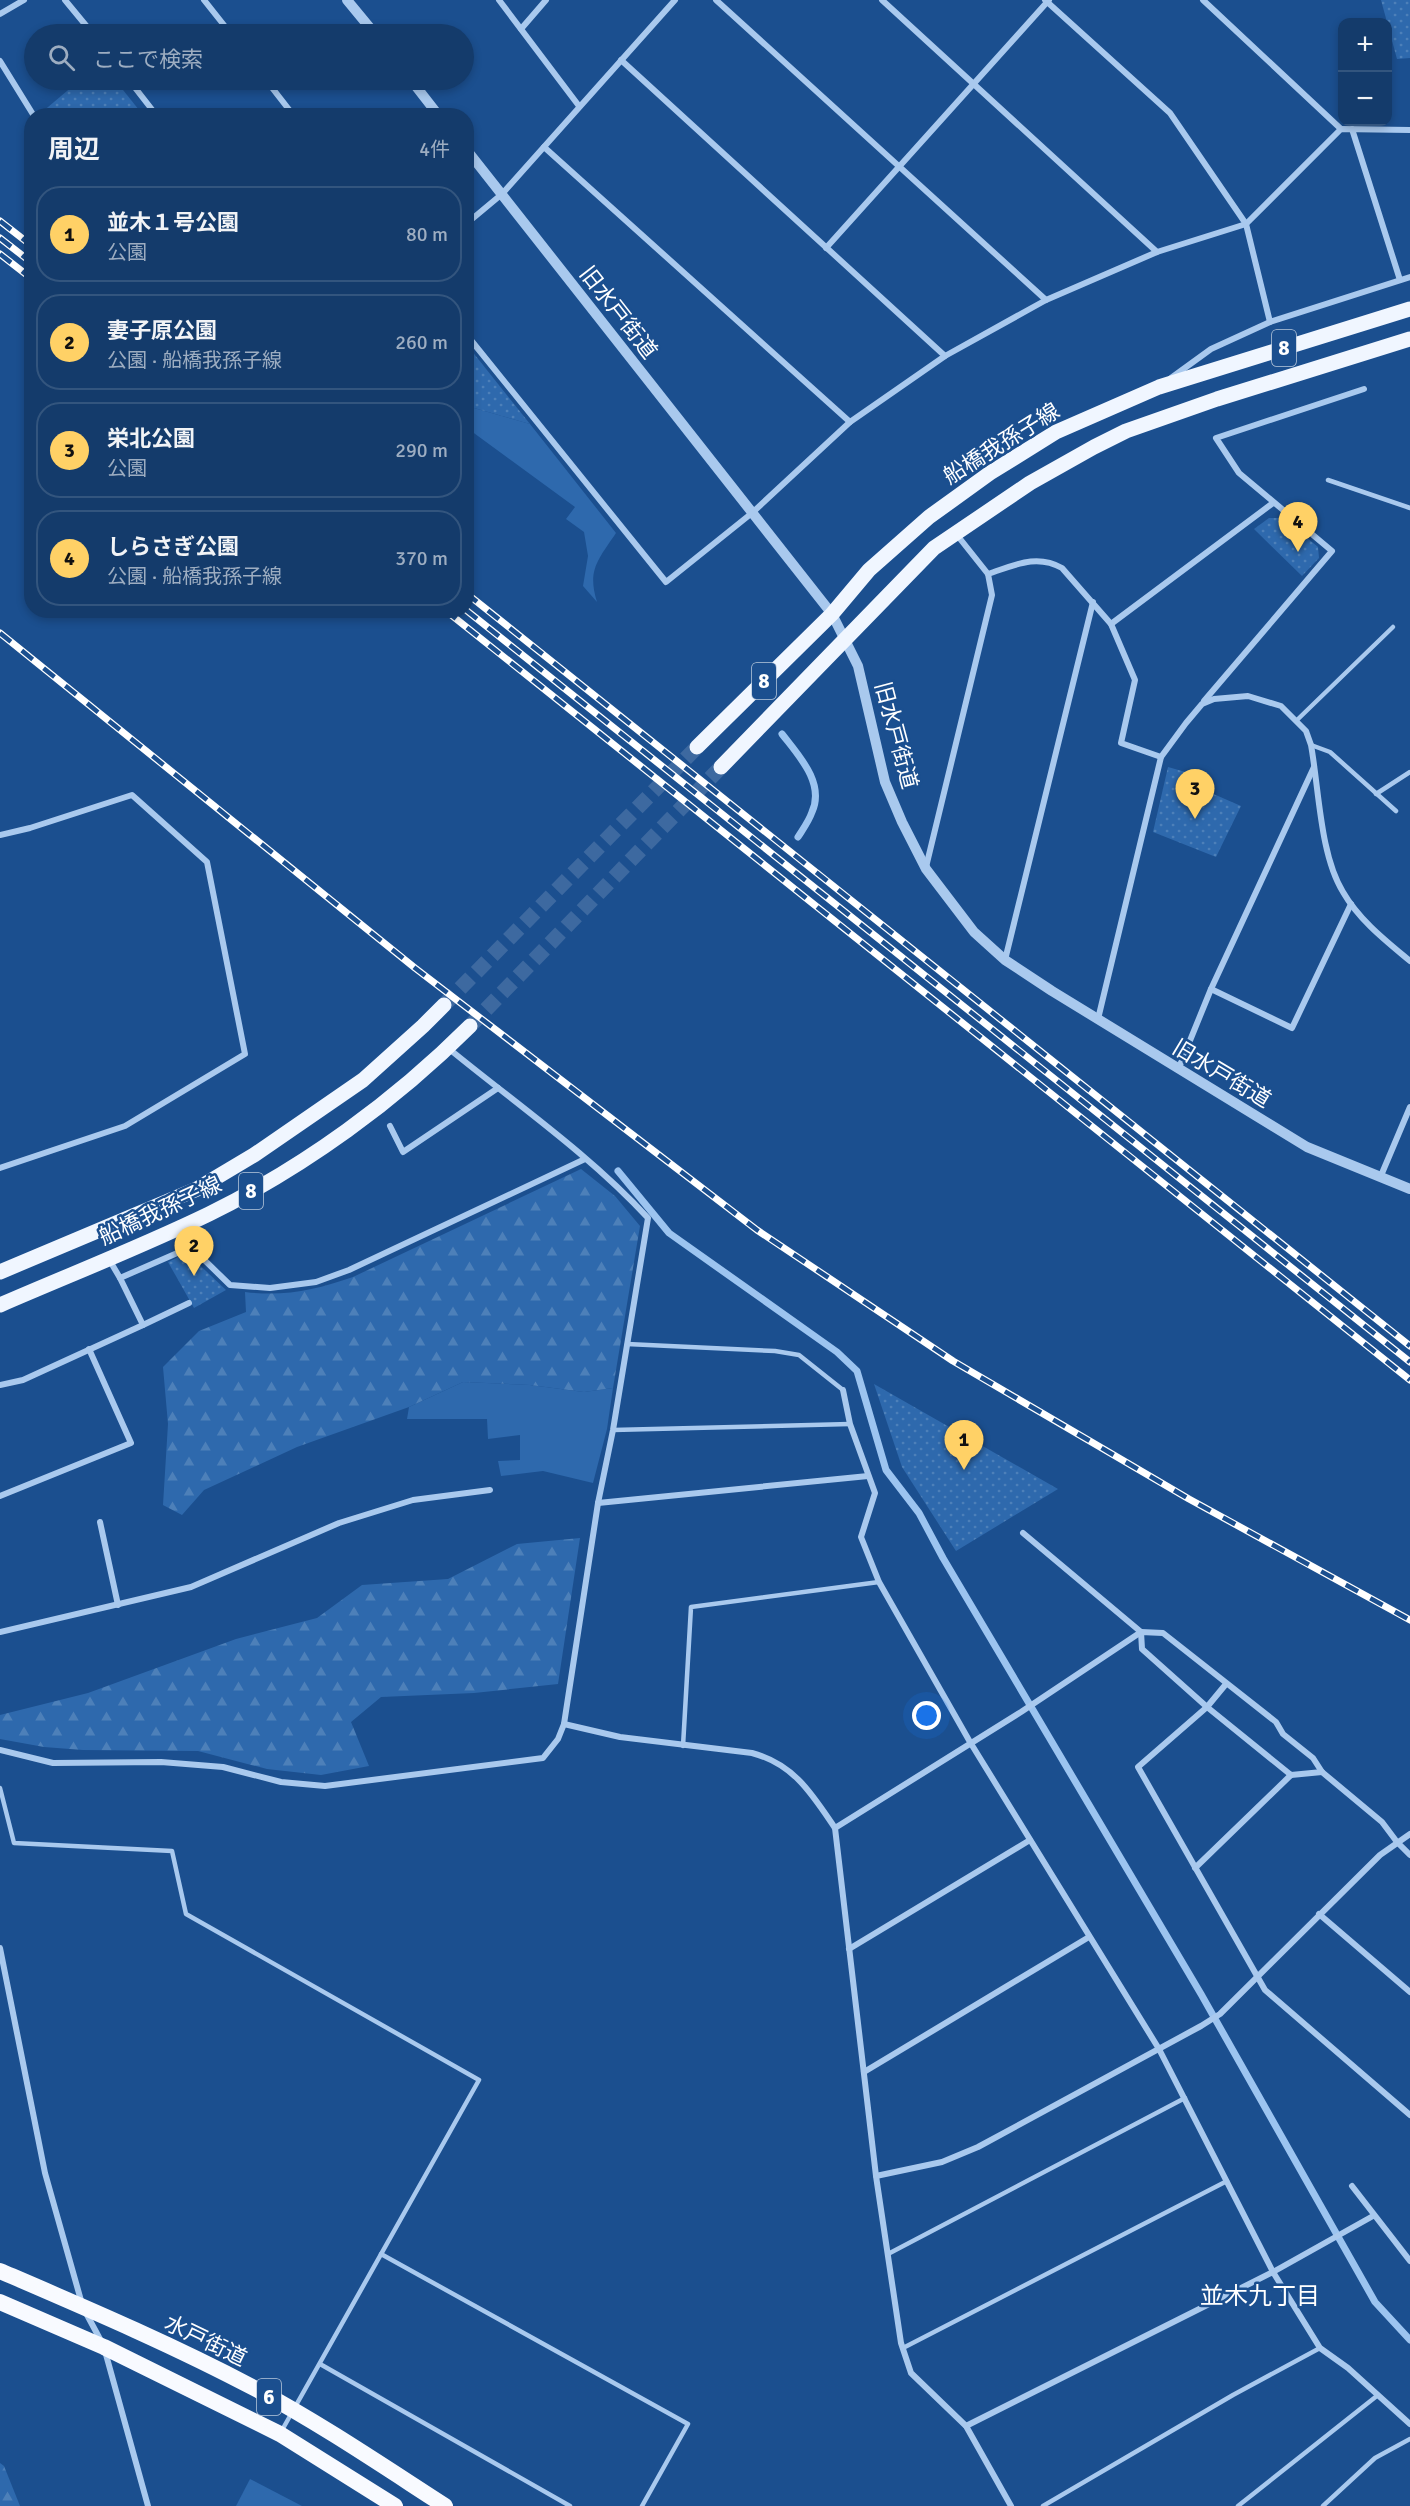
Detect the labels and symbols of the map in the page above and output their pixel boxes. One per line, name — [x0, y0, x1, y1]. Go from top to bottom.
street label: 旧水戸街道 — [574, 261, 663, 364]
road number: 8 — [1272, 330, 1296, 366]
street label: 船橋我孫子線 — [938, 397, 1064, 490]
pin: 4 — [1278, 502, 1318, 552]
road number: 8 — [752, 663, 776, 699]
street label: 旧水戸街道 — [869, 679, 924, 792]
pin: 3 — [1176, 770, 1214, 819]
street label: 旧水戸街道 — [1168, 1034, 1276, 1113]
street label: 船橋我孫子線 — [95, 1170, 226, 1251]
road number: 8 — [239, 1173, 263, 1209]
pin: 2 — [174, 1226, 214, 1276]
pin: 1 — [944, 1420, 984, 1470]
your location — [912, 1701, 941, 1730]
district label: 並木九丁目 — [1200, 2281, 1320, 2311]
street label: 水戸街道 — [160, 2309, 251, 2372]
road number: 6 — [257, 2379, 281, 2415]

